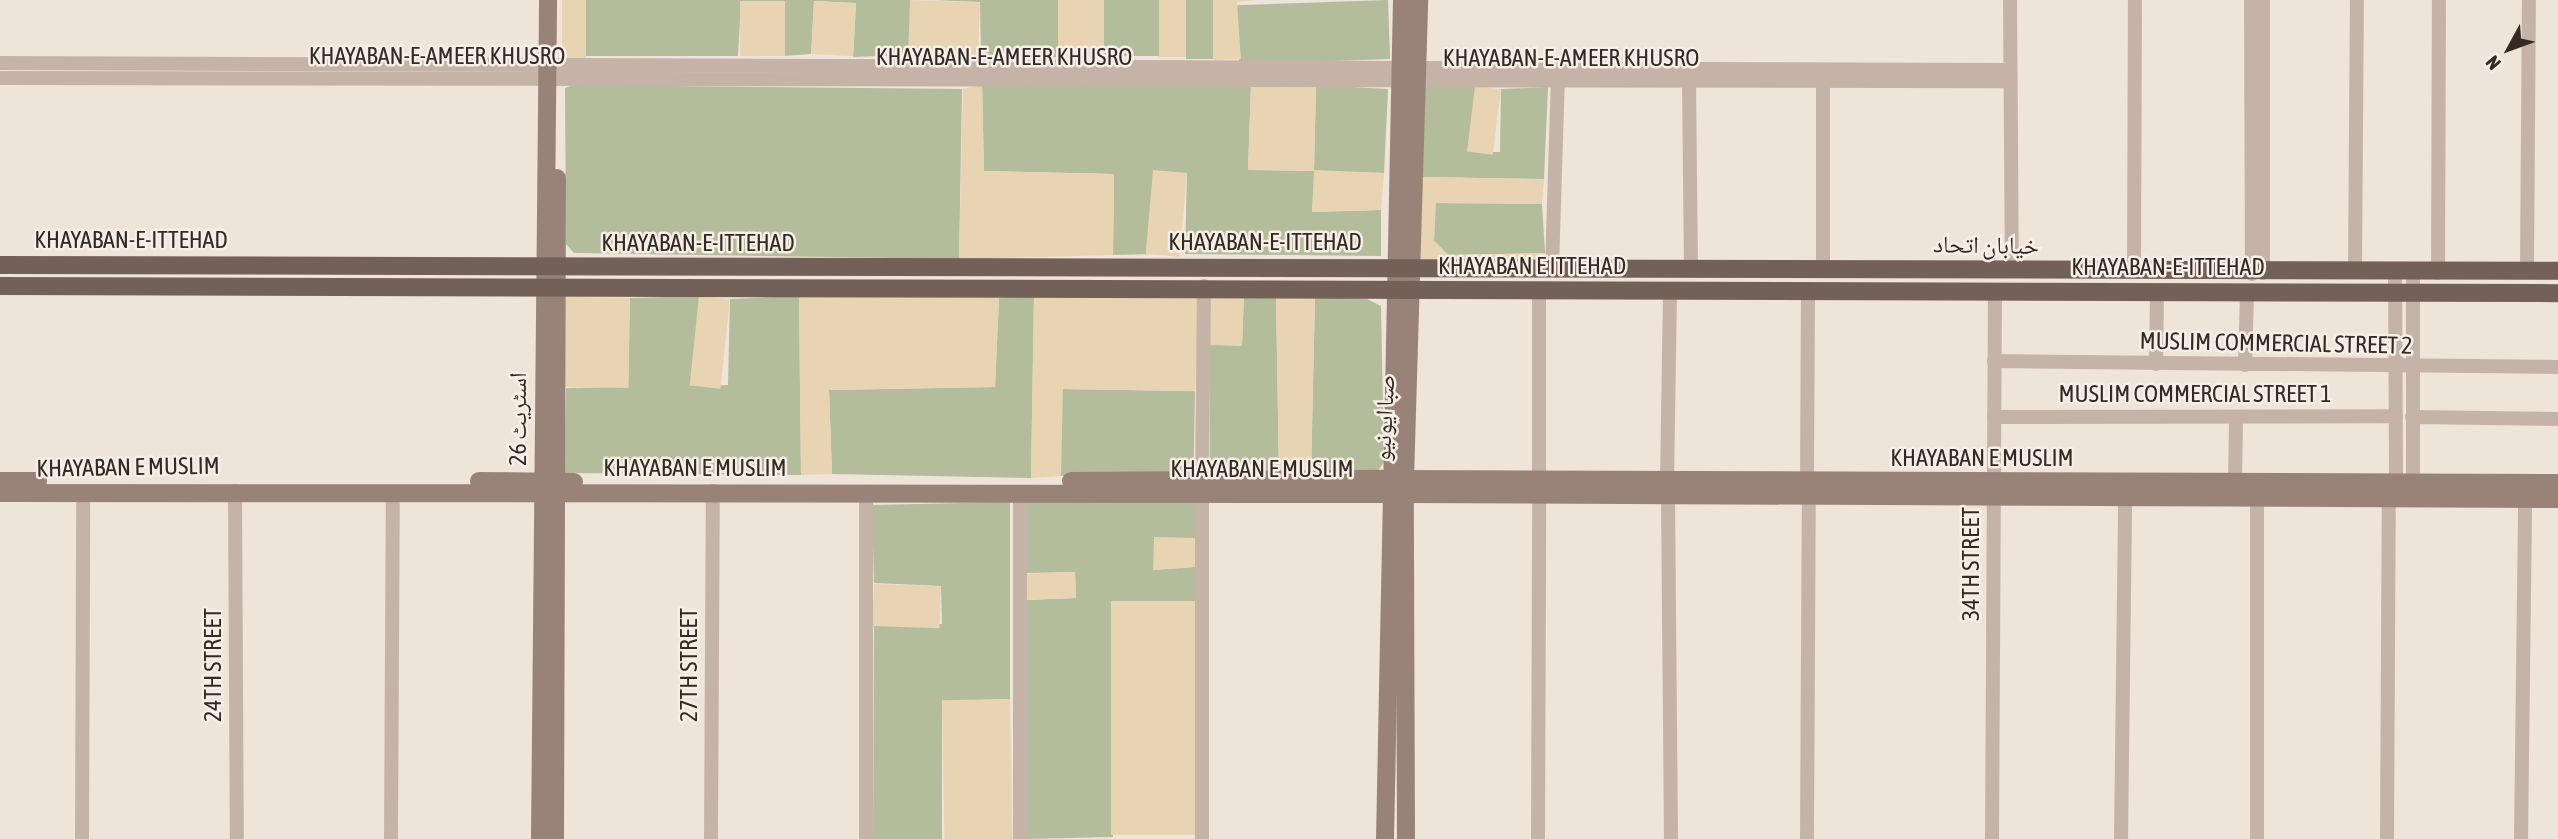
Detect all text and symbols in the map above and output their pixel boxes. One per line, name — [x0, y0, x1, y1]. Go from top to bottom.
north arrow — [2474, 14, 2544, 84]
street label: KHAYABAN-E-AMEER KHUSRO — [309, 42, 565, 70]
street label: KHAYABAN-E-AMEER KHUSRO — [876, 43, 1132, 71]
street label: KHAYABAN-E-AMEER KHUSRO — [1443, 44, 1699, 72]
text: N — [2481, 51, 2505, 74]
street label: KHAYABAN-E-ITTEHAD — [34, 226, 228, 254]
street label: KHAYABAN-E-ITTEHAD — [1168, 228, 1362, 256]
street label: KHAYABAN-E-ITTEHAD — [601, 229, 795, 257]
street label: خیابان اتحاد — [1933, 230, 2039, 260]
street label: KHAYABAN E ITTEHAD — [1438, 252, 1626, 280]
street label: KHAYABAN-E-ITTEHAD — [2071, 253, 2265, 281]
street label: MUSLIM COMMERCIAL STREET 2 — [2139, 326, 2413, 360]
street label: اسٹریٹ 26 — [504, 372, 532, 466]
street label: صبا ایونیو — [1367, 374, 1401, 462]
street label: MUSLIM COMMERCIAL STREET 1 — [2059, 380, 2331, 408]
street label: KHAYABAN E MUSLIM — [1890, 444, 2074, 472]
street label: KHAYABAN E MUSLIM — [36, 451, 220, 483]
street label: KHAYABAN E MUSLIM — [603, 454, 787, 482]
street label: KHAYABAN E MUSLIM — [1170, 455, 1354, 483]
street label: 34TH STREET — [1957, 507, 1985, 621]
street label: 24TH STREET — [199, 608, 227, 722]
street label: 27TH STREET — [675, 608, 703, 722]

